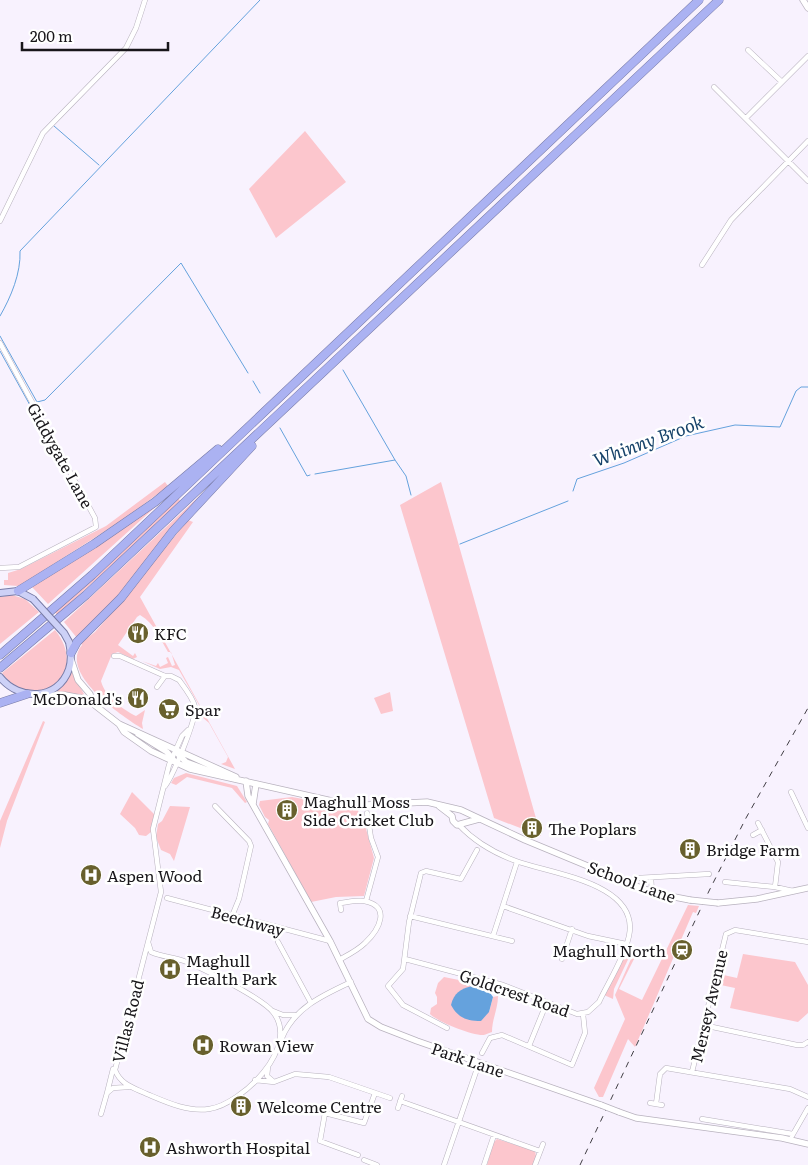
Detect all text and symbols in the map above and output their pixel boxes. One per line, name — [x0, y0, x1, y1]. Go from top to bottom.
scale bar — [22, 20, 169, 52]
text: 200 m — [30, 24, 73, 47]
street label: Giddygate Lane — [22, 398, 100, 512]
water label: Whinny Brook — [589, 407, 707, 473]
restaurant icon: KFC — [126, 621, 150, 645]
place label: KFC — [154, 621, 187, 645]
place label: McDonald's — [32, 686, 122, 710]
restaurant icon: McDonald's — [126, 686, 150, 710]
supermarket icon: Spar — [157, 697, 181, 721]
place label: Spar — [185, 697, 221, 721]
place label: Maghull Moss Side Cricket Club — [303, 789, 434, 831]
building icon: Maghull Moss Side Cricket Club — [275, 798, 299, 822]
building icon: The Poplars — [520, 816, 544, 840]
place label: The Poplars — [548, 816, 636, 840]
building icon: Bridge Farm — [678, 837, 702, 861]
place label: Bridge Farm — [706, 837, 801, 861]
street label: School Lane — [584, 854, 680, 908]
hospital icon: Aspen Wood — [79, 863, 103, 887]
place label: Aspen Wood — [107, 863, 203, 887]
street label: Beechway — [208, 899, 288, 942]
place label: Maghull North — [552, 938, 666, 962]
station icon: Maghull North — [670, 938, 694, 962]
street label: Mersey Avenue — [683, 947, 733, 1065]
place label: Maghull Health Park — [186, 948, 277, 990]
hospital icon: Maghull Health Park — [158, 957, 182, 981]
street label: Goldcrest Road — [457, 962, 573, 1022]
street label: Villas Road — [105, 976, 149, 1065]
hospital icon: Rowan View — [191, 1033, 215, 1057]
place label: Rowan View — [219, 1033, 314, 1057]
street label: Park Lane — [428, 1035, 508, 1083]
building icon: Welcome Centre — [229, 1094, 253, 1118]
place label: Welcome Centre — [257, 1094, 382, 1118]
hospital icon: Ashworth Hospital — [138, 1135, 162, 1159]
place label: Ashworth Hospital — [166, 1135, 310, 1159]

